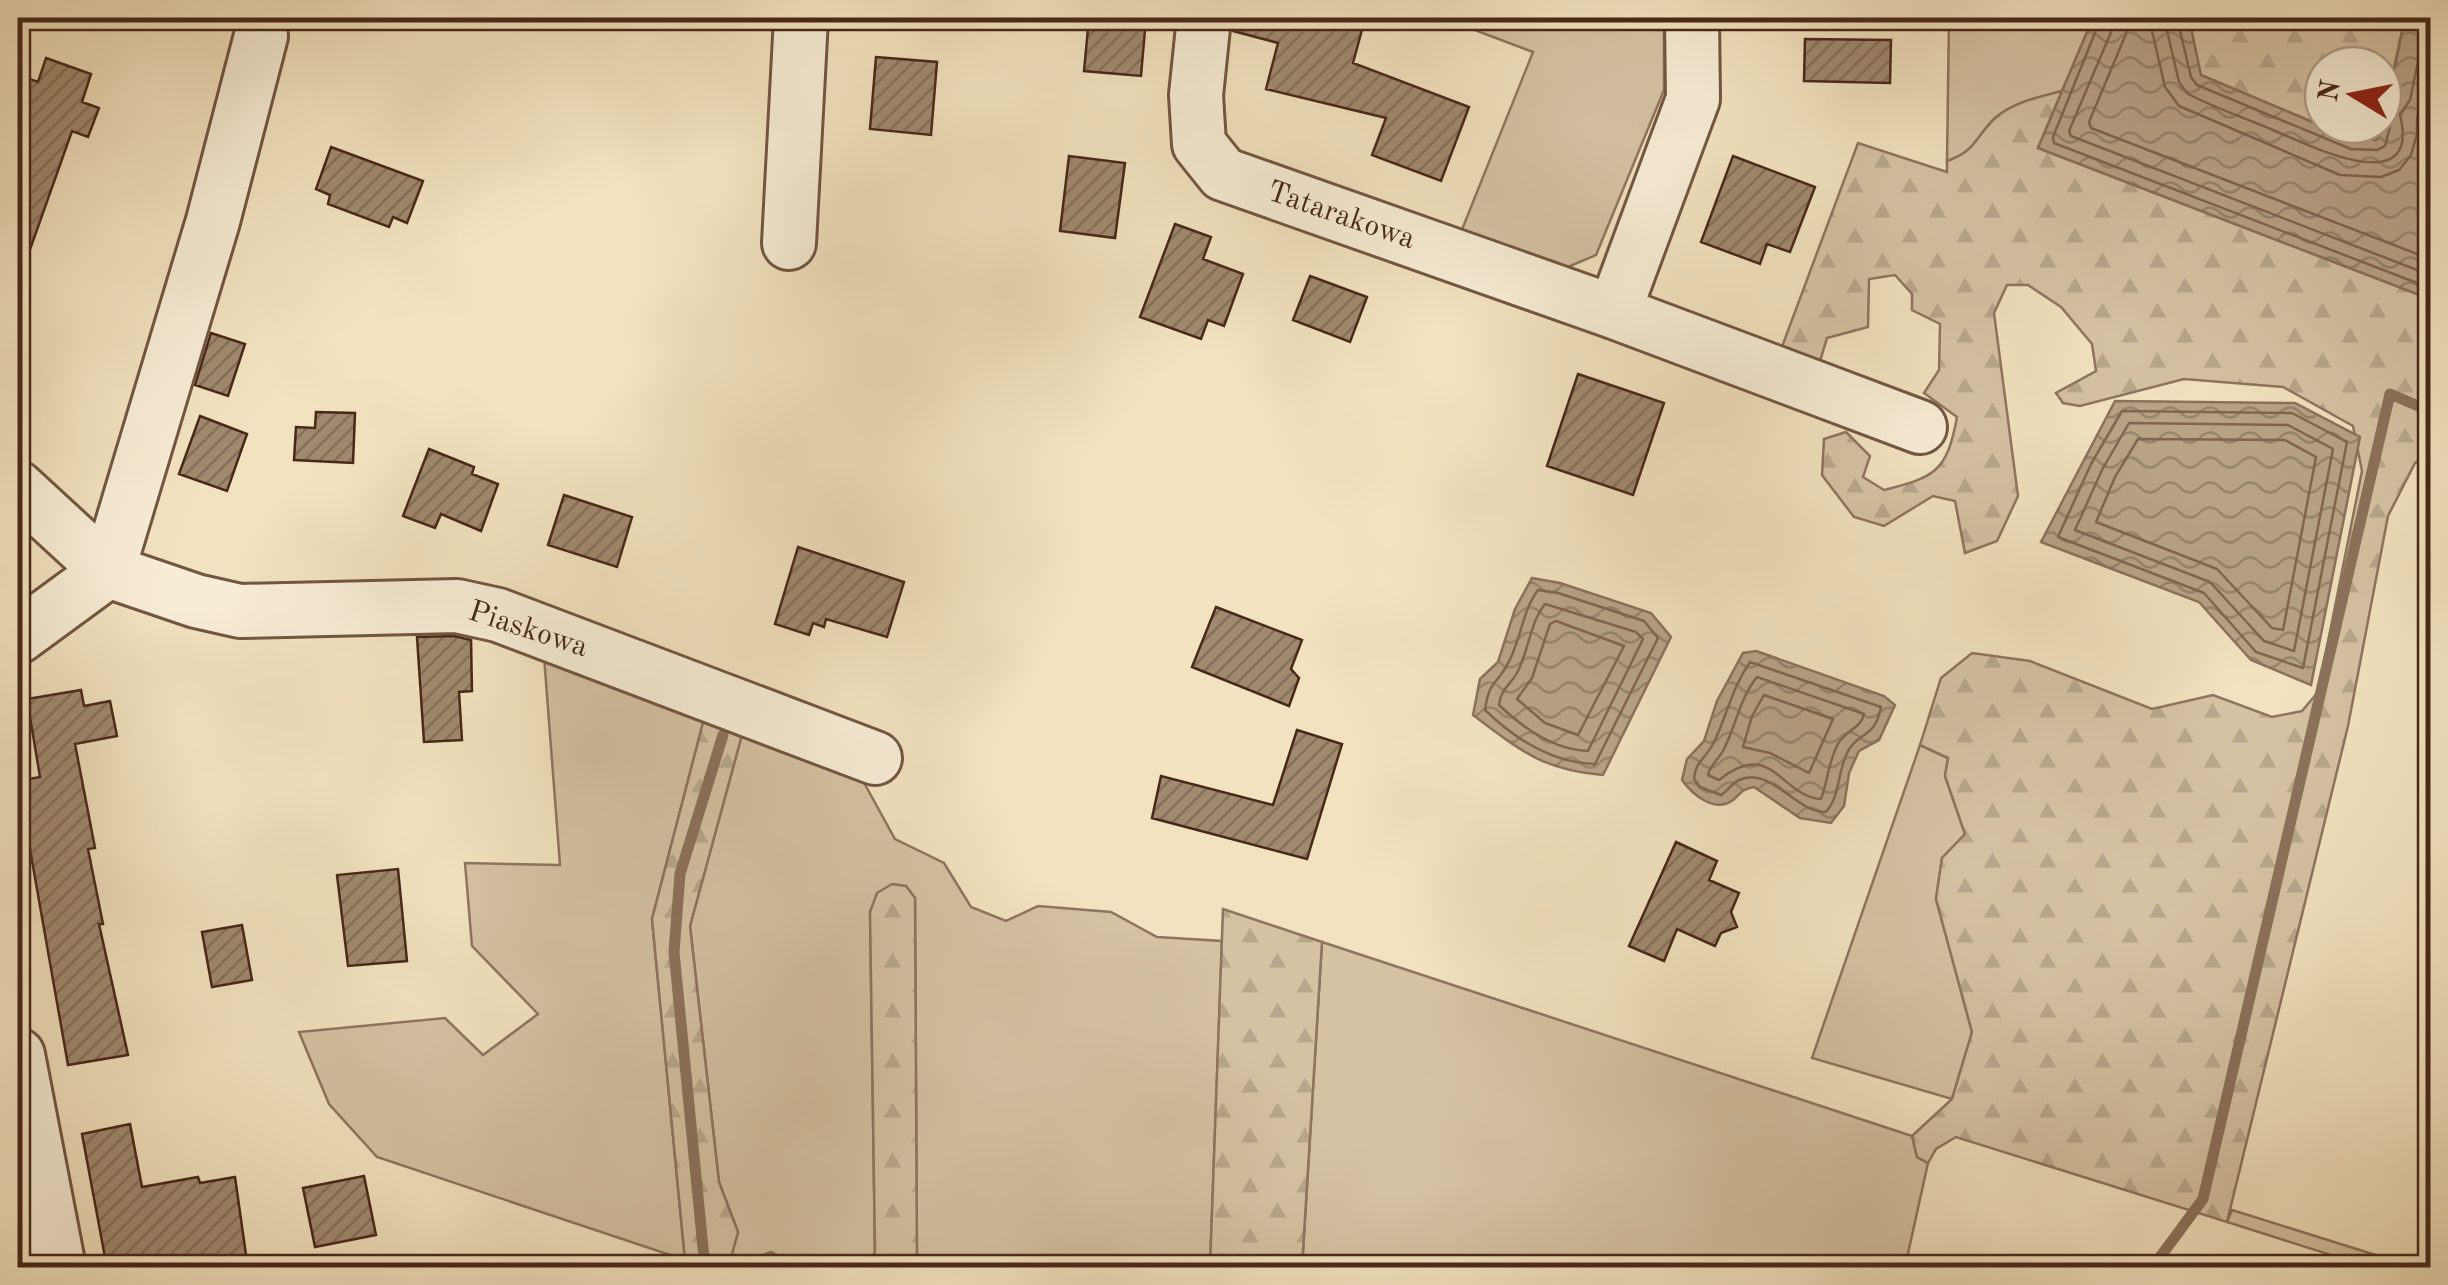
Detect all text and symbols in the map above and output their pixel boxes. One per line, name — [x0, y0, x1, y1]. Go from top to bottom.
north arrow — [2303, 45, 2403, 145]
text: N — [2316, 78, 2347, 104]
street label: Tatarakowa — [1263, 177, 1419, 255]
street label: Piaskowa — [465, 597, 592, 663]

